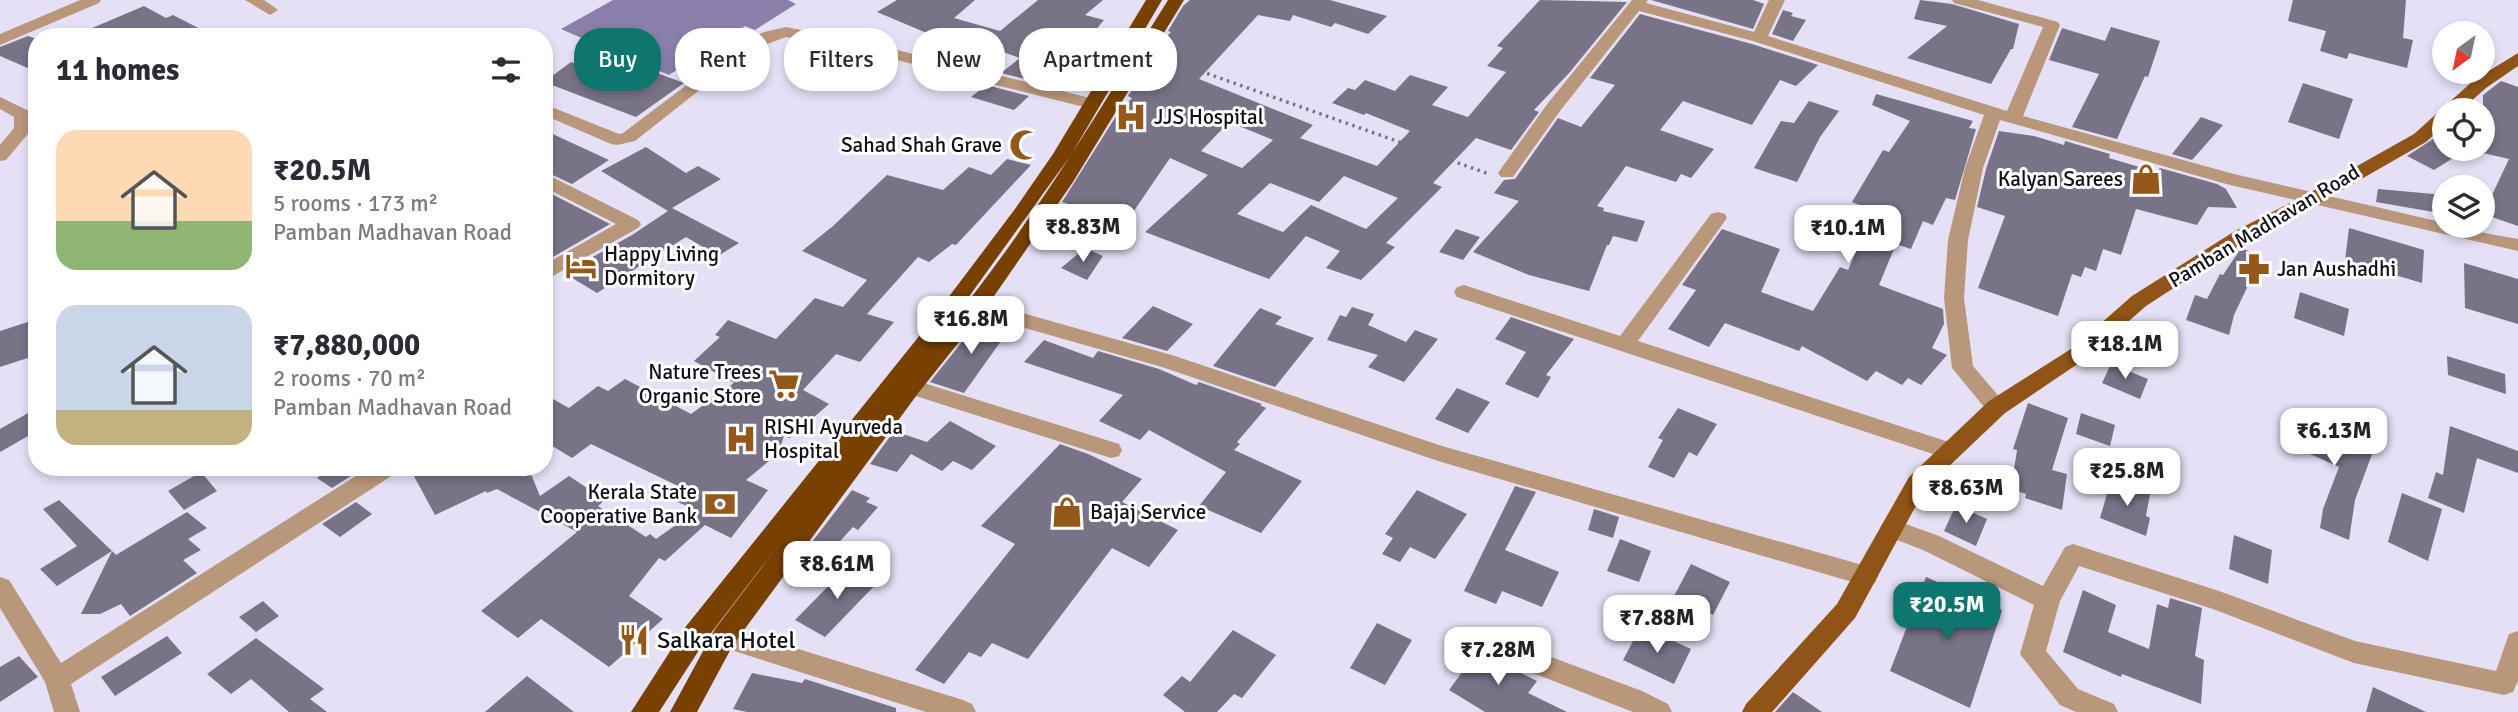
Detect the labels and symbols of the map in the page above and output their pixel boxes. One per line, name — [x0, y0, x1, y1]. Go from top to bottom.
north arrow — [2432, 21, 2496, 84]
hospital icon: JJS Hospital — [1114, 100, 1148, 134]
place label: JJS Hospital — [1154, 104, 1264, 130]
mosque icon: Sahad Shah Grave — [1008, 128, 1042, 162]
place label: Sahad Shah Grave — [841, 132, 1002, 158]
street label: Pamban Madhavan Road — [2164, 159, 2364, 293]
shop icon: Kalyan Sarees — [2129, 162, 2163, 196]
place label: Kalyan Sarees — [1998, 166, 2123, 192]
pin: ₹8.83M — [1026, 204, 1140, 264]
pin: ₹10.1M — [1791, 205, 1905, 265]
place label: Happy Living Dormitory — [604, 241, 719, 291]
hotel icon: Happy Living Dormitory — [564, 249, 598, 283]
pharmacy icon: Jan Aushadhi — [2237, 252, 2271, 286]
place label: Jan Aushadhi — [2277, 256, 2396, 282]
pin: ₹16.8M — [914, 296, 1028, 356]
pin: ₹18.1M — [2068, 322, 2182, 381]
place label: Nature Trees Organic Store — [639, 359, 761, 409]
supermarket icon: Nature Trees Organic Store — [767, 367, 801, 401]
pin: ₹6.13M — [2277, 408, 2391, 468]
place label: RISHI Ayurveda Hospital — [764, 414, 903, 464]
hospital icon: RISHI Ayurveda Hospital — [724, 422, 758, 456]
pin: ₹25.8M — [2070, 448, 2184, 508]
pin: ₹8.63M — [1909, 466, 2023, 525]
place label: Kerala State Cooperative Bank — [540, 479, 697, 529]
bank icon: Kerala State Cooperative Bank — [703, 487, 737, 521]
shop icon: Bajaj Service — [1050, 495, 1084, 529]
place label: Bajaj Service — [1090, 499, 1206, 525]
pin: ₹8.61M — [780, 542, 894, 601]
pin: ₹20.5M — [1890, 582, 2004, 642]
pin: ₹7.88M — [1600, 596, 1714, 655]
restaurant icon: Salkara Hotel — [617, 623, 651, 657]
place label: Salkara Hotel — [657, 625, 796, 655]
pin: ₹7.28M — [1441, 628, 1555, 687]

